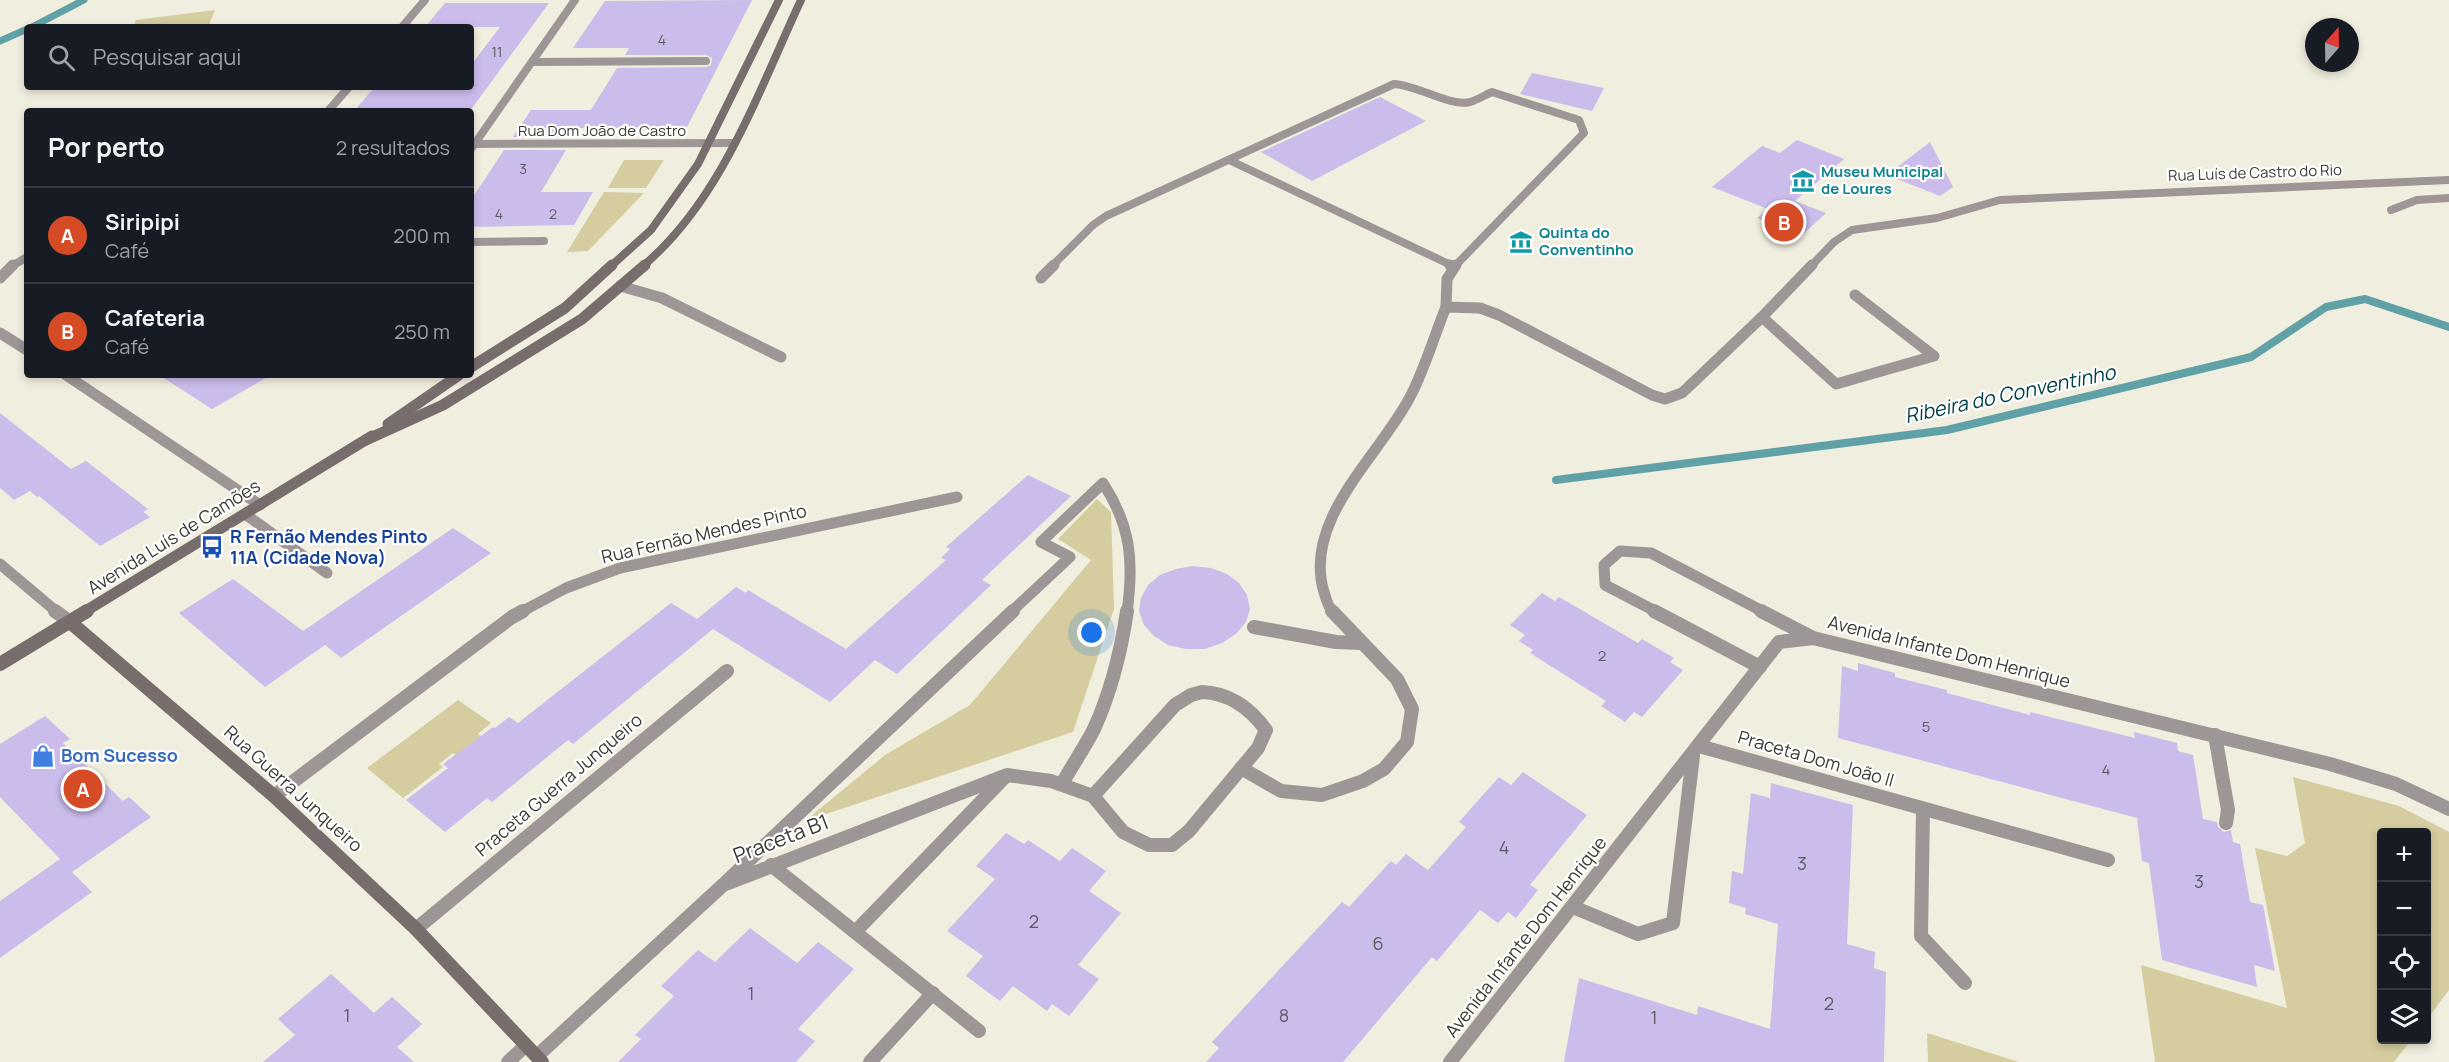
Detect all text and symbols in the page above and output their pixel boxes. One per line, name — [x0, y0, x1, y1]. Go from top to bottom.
north arrow — [2305, 18, 2359, 72]
search box — [24, 24, 474, 90]
house number: 4 — [658, 30, 666, 49]
icon: search — [45, 41, 78, 74]
text: Pesquisar aqui — [93, 42, 241, 72]
house number: 11 — [492, 42, 502, 61]
street label: Rua Dom João de Castro — [518, 120, 686, 141]
text: Por perto — [48, 129, 165, 165]
text: 2 resultados — [336, 134, 450, 161]
house number: 3 — [519, 159, 527, 178]
street label: Rua Luís de Castro do Rio — [2168, 159, 2342, 186]
place label: Museu Municipal de Loures — [1821, 161, 1943, 199]
museum icon: Museu Municipal de Loures — [1790, 168, 1816, 194]
pin: B — [1764, 200, 1804, 244]
house number: 4 — [495, 204, 503, 223]
house number: 2 — [549, 204, 557, 223]
text: Siripipi — [105, 207, 180, 237]
text: A — [61, 222, 74, 249]
text: 200 m — [393, 222, 450, 249]
place label: Quinta do Conventinho — [1539, 222, 1634, 260]
museum icon: Quinta do Conventinho — [1508, 229, 1534, 255]
text: Café — [105, 237, 149, 264]
text: Cafeteria — [105, 303, 205, 333]
text: B — [61, 318, 74, 345]
text: 250 m — [394, 318, 450, 345]
text: Café — [105, 333, 149, 360]
water label: Ribeira do Conventinho — [1902, 358, 2119, 429]
street label: Avenida Luís de Camões — [83, 473, 264, 599]
street label: Rua Fernão Mendes Pinto — [599, 498, 809, 568]
place label: R Fernão Mendes Pinto 11A (Cidade Nova) — [230, 524, 428, 569]
bus stop icon: R Fernão Mendes Pinto 11A (Cidade Nova) — [199, 534, 225, 560]
street label: Avenida Infante Dom Henrique — [1826, 609, 2073, 693]
your location — [1077, 618, 1106, 647]
house number: 2 — [1598, 645, 1606, 666]
street label: Praceta Guerra Junqueiro — [470, 707, 647, 861]
house number: 5 — [1922, 716, 1930, 737]
street label: Rua Guerra Junqueiro — [219, 720, 368, 857]
street label: Praceta Dom João II — [1735, 724, 1897, 792]
shop icon: Bom Sucesso — [30, 743, 56, 769]
place label: Bom Sucesso — [61, 743, 178, 767]
house number: 4 — [2102, 759, 2111, 780]
pin: A — [64, 766, 103, 812]
street label: Praceta B1 — [729, 807, 833, 869]
map controls — [2377, 828, 2431, 1044]
button: + — [2377, 828, 2431, 882]
street label: Avenida Infante Dom Henrique — [1439, 831, 1611, 1042]
house number: 4 — [1499, 835, 1509, 859]
house number: 3 — [1797, 851, 1807, 875]
house number: 3 — [2194, 869, 2204, 893]
button: − — [2377, 882, 2431, 936]
house number: 2 — [1029, 909, 1039, 933]
house number: 6 — [1372, 931, 1384, 955]
button: locate — [2377, 936, 2431, 990]
house number: 1 — [747, 981, 755, 1005]
button: layers — [2377, 990, 2431, 1044]
house number: 2 — [1824, 991, 1834, 1015]
house number: 1 — [343, 1003, 351, 1027]
house number: 8 — [1279, 1003, 1289, 1027]
house number: 1 — [1650, 1005, 1658, 1029]

